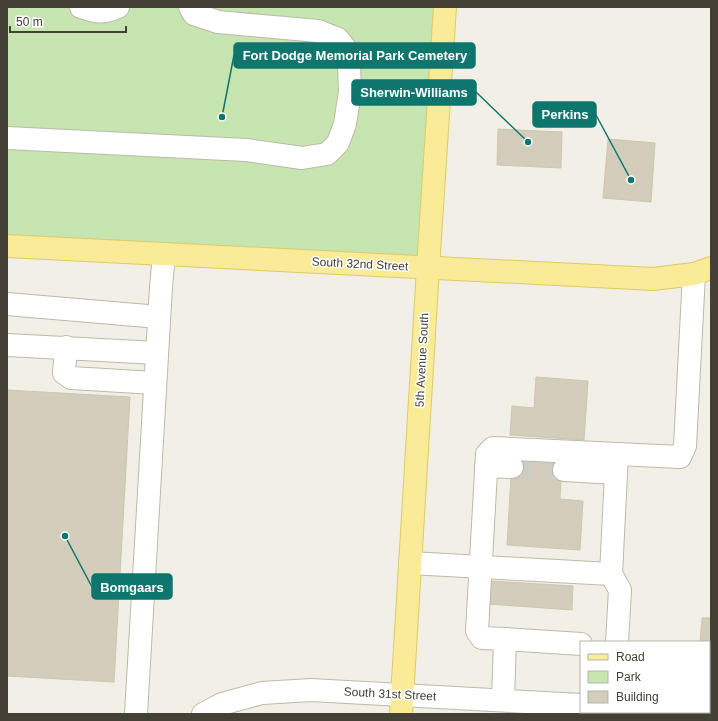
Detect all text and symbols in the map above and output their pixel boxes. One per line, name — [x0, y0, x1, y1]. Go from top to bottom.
scale bar — [10, 8, 126, 34]
text: 50 m — [16, 15, 43, 29]
callout: Fort Dodge Memorial Park Cemetery — [234, 43, 475, 68]
text: Fort Dodge Memorial Park Cemetery — [243, 48, 468, 63]
callout: Sherwin-Williams — [352, 80, 476, 105]
text: Sherwin-Williams — [360, 85, 468, 100]
callout: Perkins — [533, 102, 596, 127]
text: Perkins — [542, 107, 588, 122]
street label: South 32nd Street — [311, 254, 409, 274]
street label: 5th Avenue South — [413, 312, 431, 408]
callout: Bomgaars — [92, 574, 172, 599]
text: Bomgaars — [100, 580, 164, 595]
legend — [580, 641, 710, 713]
text: Road — [616, 650, 645, 664]
text: Park — [616, 670, 642, 684]
street label: South 31st Street — [343, 685, 437, 703]
text: Building — [616, 690, 659, 704]

